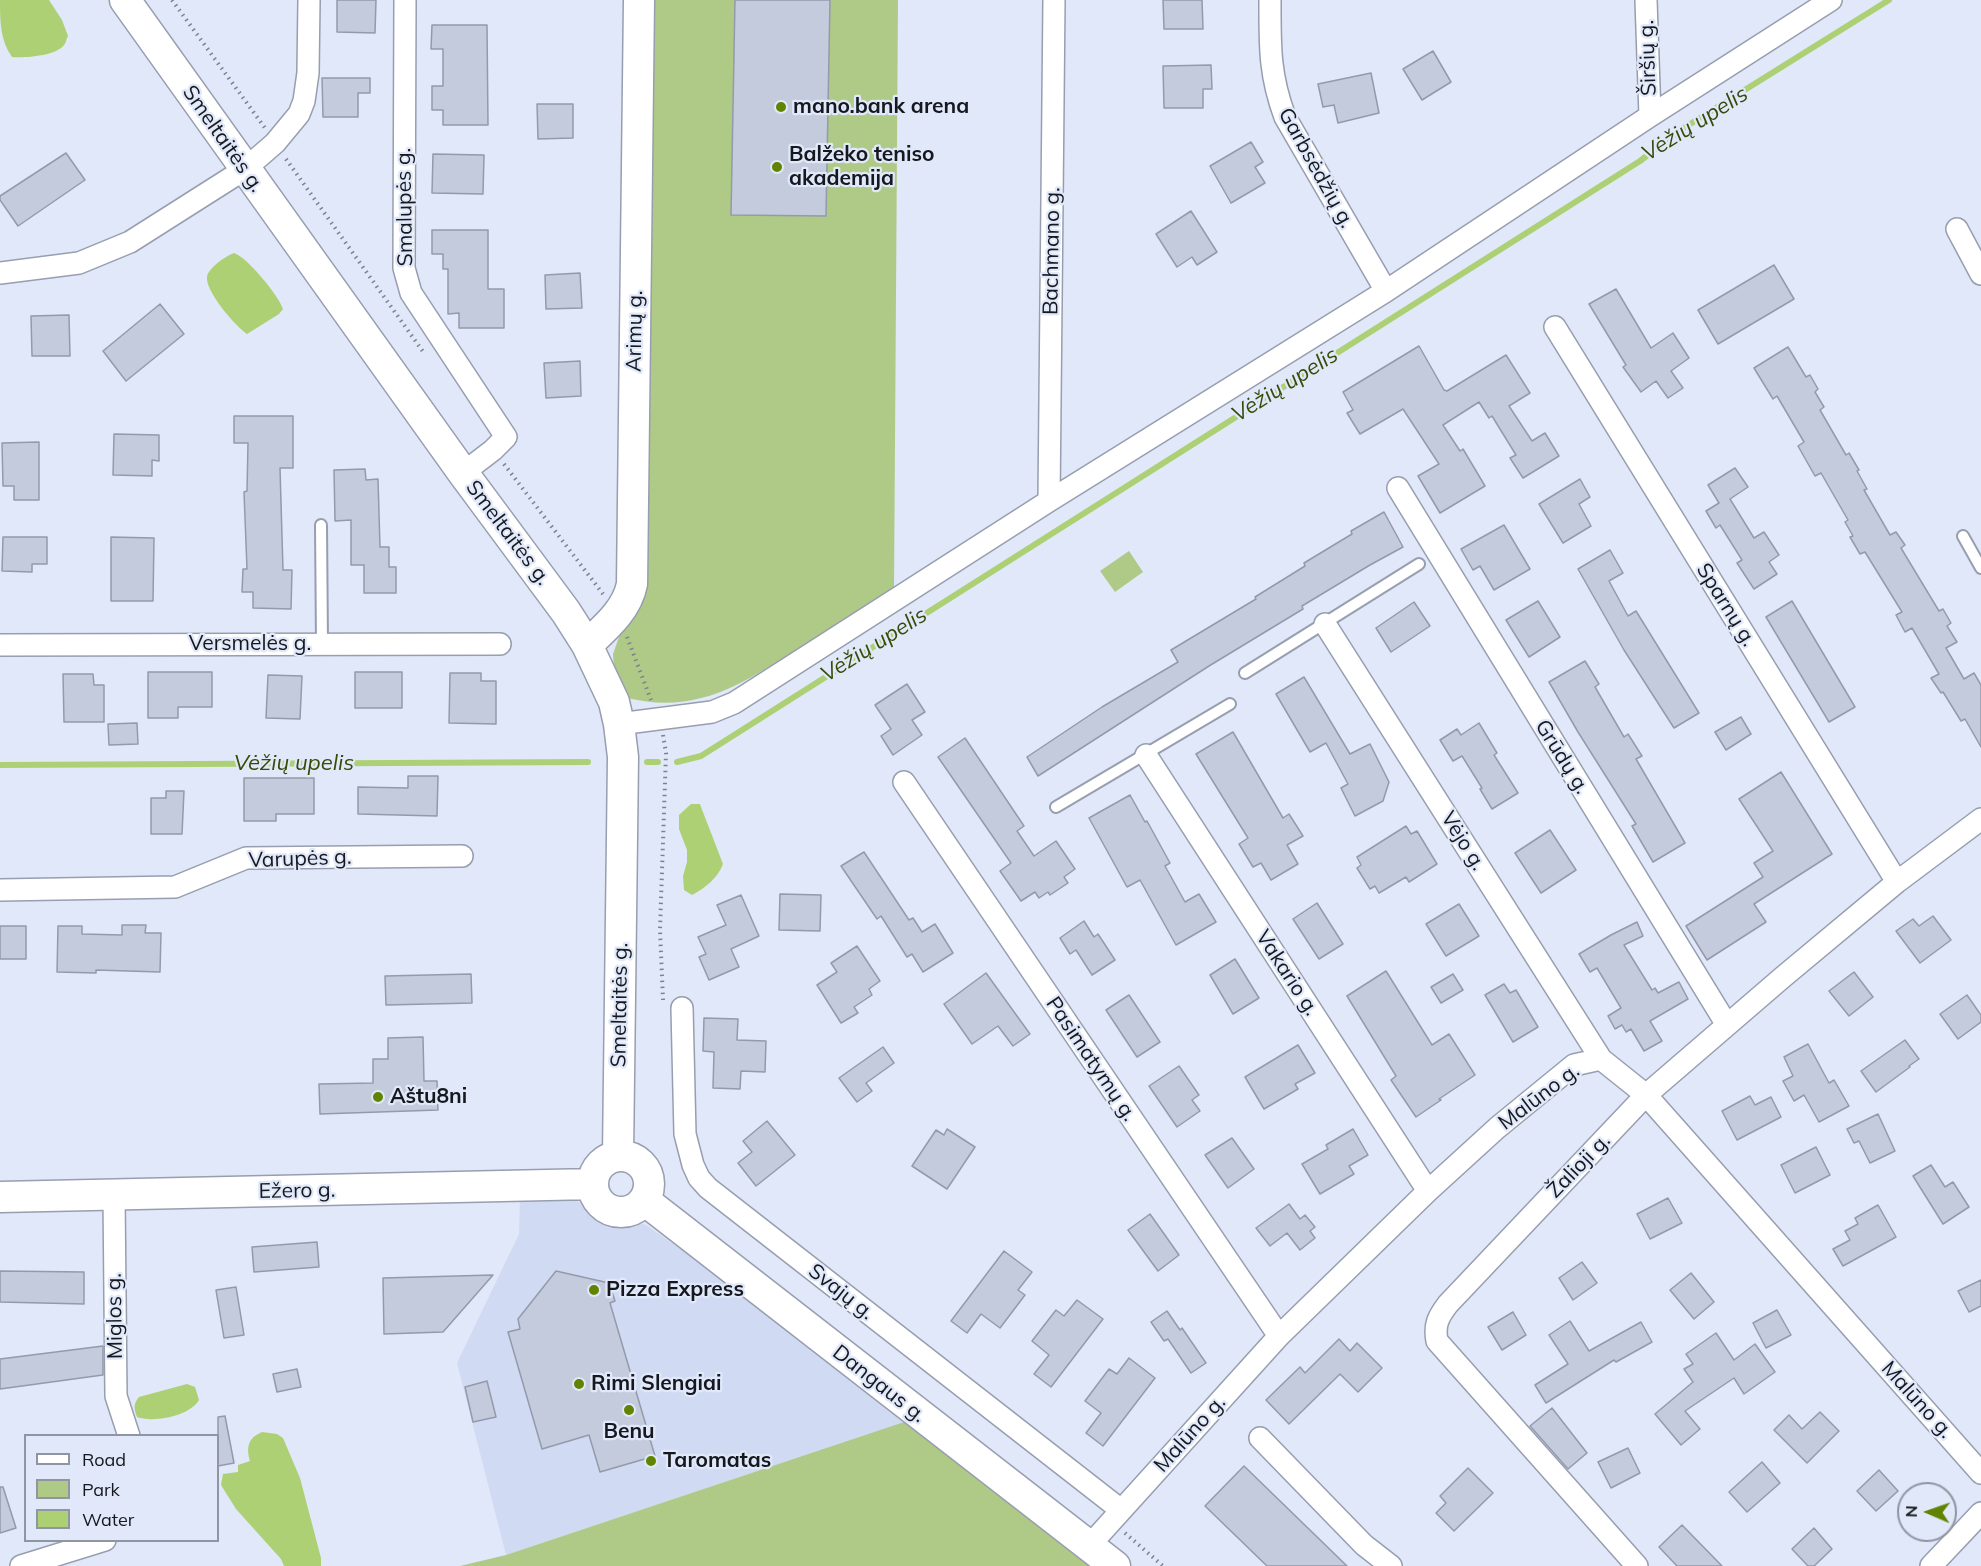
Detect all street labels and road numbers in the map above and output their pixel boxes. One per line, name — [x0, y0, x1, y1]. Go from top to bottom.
street label: Širšių g. — [1634, 20, 1662, 96]
street label: Smeltaitės g. — [177, 81, 269, 197]
street label: Garbsėdžių g. — [1273, 103, 1359, 233]
street label: Smalupės g. — [391, 147, 419, 267]
street label: Bachmano g. — [1038, 187, 1066, 315]
street label: Arimų g. — [622, 290, 648, 372]
street label: Smeltaitės g. — [460, 476, 556, 590]
street label: Sparnų g. — [1691, 559, 1761, 651]
street label: Versmelės g. — [189, 631, 311, 657]
street label: Grūdų g. — [1529, 715, 1595, 799]
street label: Vėjo g. — [1435, 807, 1491, 875]
street label: Varupės g. — [248, 845, 352, 873]
street label: Vakario g. — [1250, 926, 1324, 1020]
street label: Smeltaitės g. — [606, 942, 634, 1068]
street label: Pasimatymų g. — [1040, 992, 1142, 1126]
street label: Malūno g. — [1493, 1058, 1585, 1136]
street label: Žalioji g. — [1542, 1129, 1616, 1203]
street label: Ežero g. — [258, 1178, 336, 1204]
street label: Svajų g. — [803, 1259, 879, 1325]
street label: Miglos g. — [102, 1273, 128, 1359]
street label: Dangaus g. — [827, 1340, 931, 1428]
street label: Malūno g. — [1876, 1356, 1958, 1444]
street label: Malūno g. — [1149, 1390, 1231, 1478]

